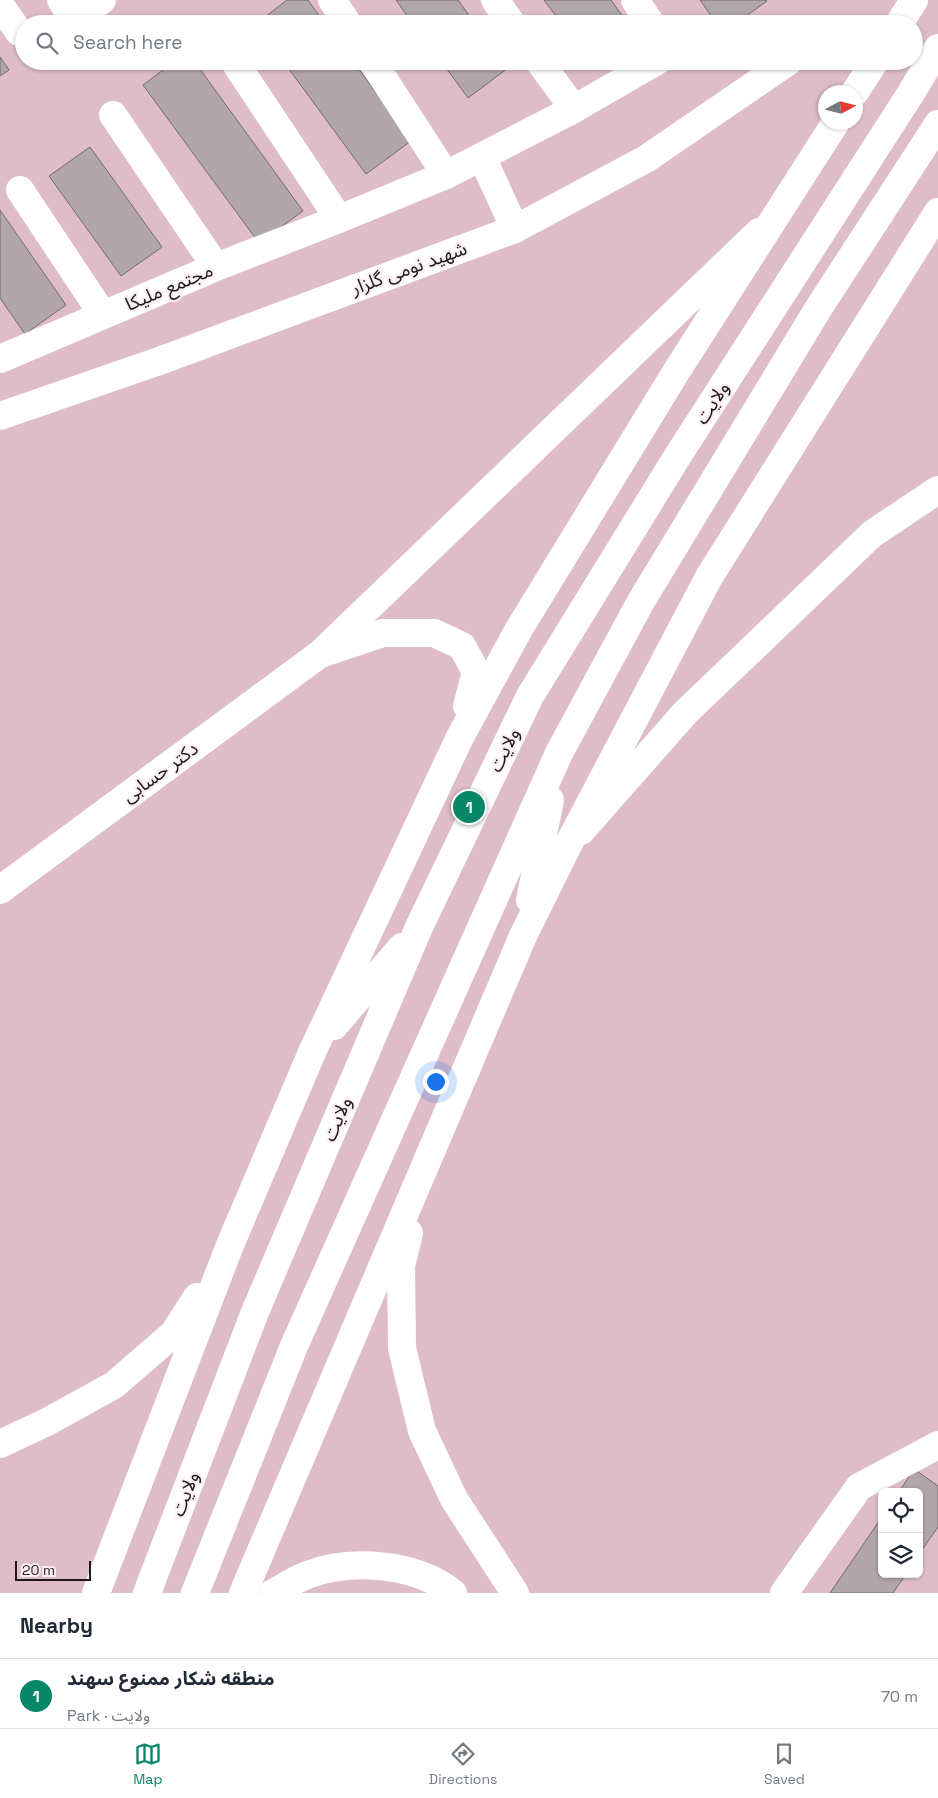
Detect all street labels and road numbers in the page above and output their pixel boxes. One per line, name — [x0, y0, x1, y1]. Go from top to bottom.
street label: شهید نومی گلزار — [347, 235, 470, 301]
street label: مجتمع ملیکا — [121, 257, 217, 319]
street label: ولایت — [689, 377, 735, 429]
street label: ولایت — [483, 724, 525, 776]
street label: دکتر حسابی — [117, 736, 203, 808]
street label: ولایت — [317, 1093, 357, 1145]
street label: ولایت — [165, 1468, 205, 1520]

